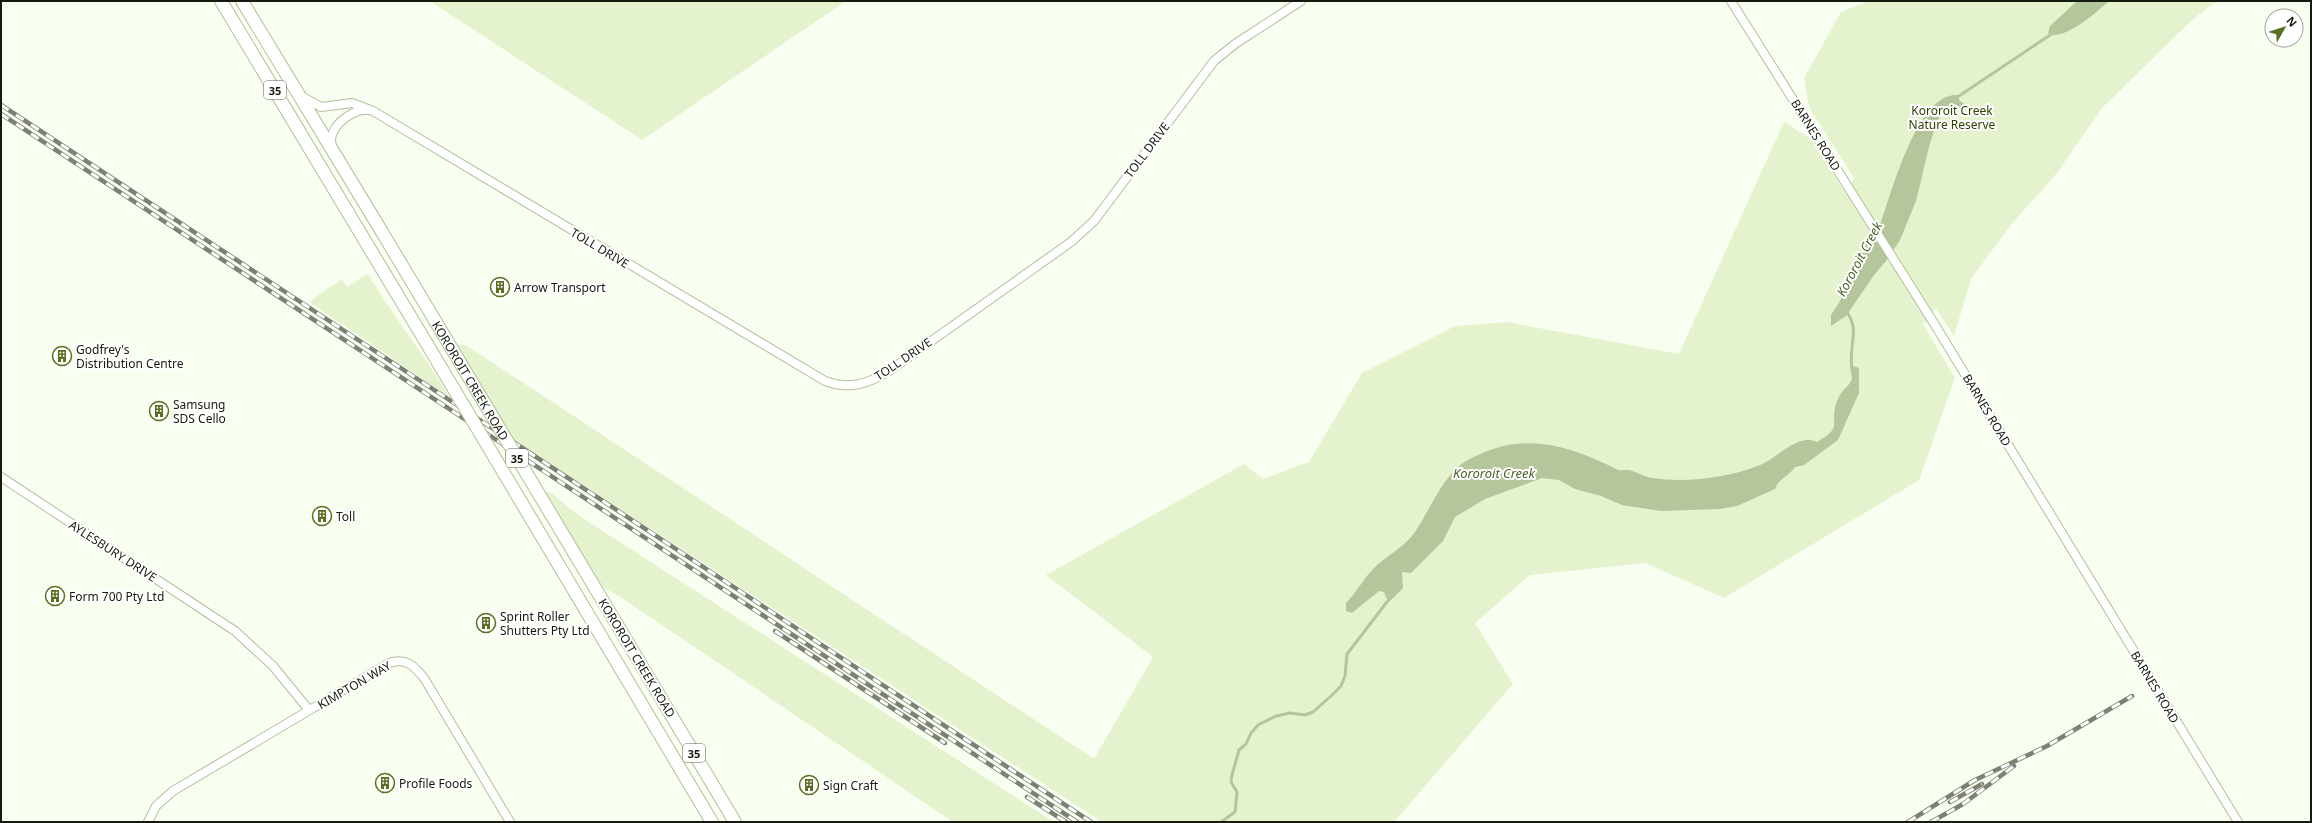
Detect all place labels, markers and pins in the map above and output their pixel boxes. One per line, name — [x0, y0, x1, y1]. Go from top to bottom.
building icon: Arrow Transport — [489, 276, 511, 298]
place label: Arrow Transport — [514, 279, 606, 296]
place label: Godfrey's Distribution Centre — [76, 341, 184, 372]
building icon: Godfrey's Distribution Centre — [51, 345, 73, 367]
place label: Samsung SDS Cello — [173, 396, 226, 427]
building icon: Samsung SDS Cello — [148, 400, 170, 422]
building icon: Toll — [311, 505, 333, 527]
place label: Toll — [336, 508, 355, 525]
building icon: Form 700 Pty Ltd — [44, 585, 66, 607]
place label: Form 700 Pty Ltd — [69, 588, 164, 605]
place label: Sprint Roller Shutters Pty Ltd — [500, 608, 590, 639]
building icon: Sprint Roller Shutters Pty Ltd — [475, 612, 497, 634]
building icon: Profile Foods — [374, 772, 396, 794]
building icon: Sign Craft — [798, 774, 820, 796]
place label: Profile Foods — [399, 775, 473, 792]
place label: Sign Craft — [823, 777, 879, 794]

